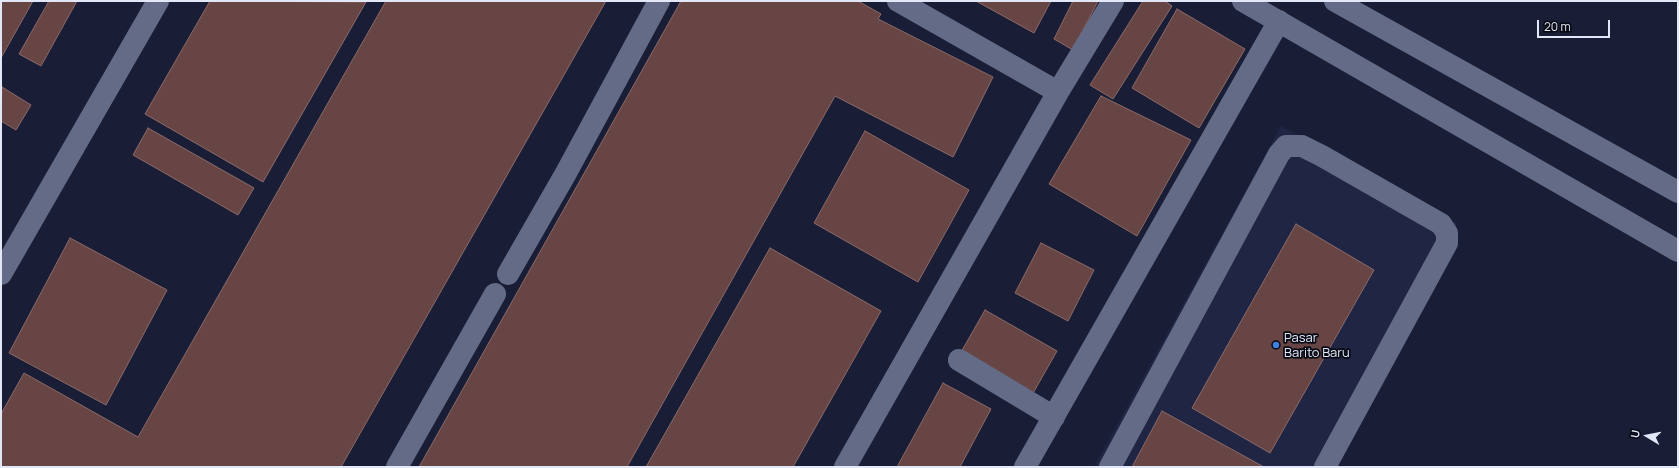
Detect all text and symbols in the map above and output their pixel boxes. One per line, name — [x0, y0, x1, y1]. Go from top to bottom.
scale bar — [1539, 12, 1612, 38]
text: 20 m — [1544, 18, 1571, 35]
place label: Pasar Barito Baru — [1284, 330, 1350, 361]
marker: Pasar Barito Baru — [1271, 340, 1281, 350]
north arrow — [1627, 416, 1667, 456]
text: U — [1627, 429, 1643, 439]

